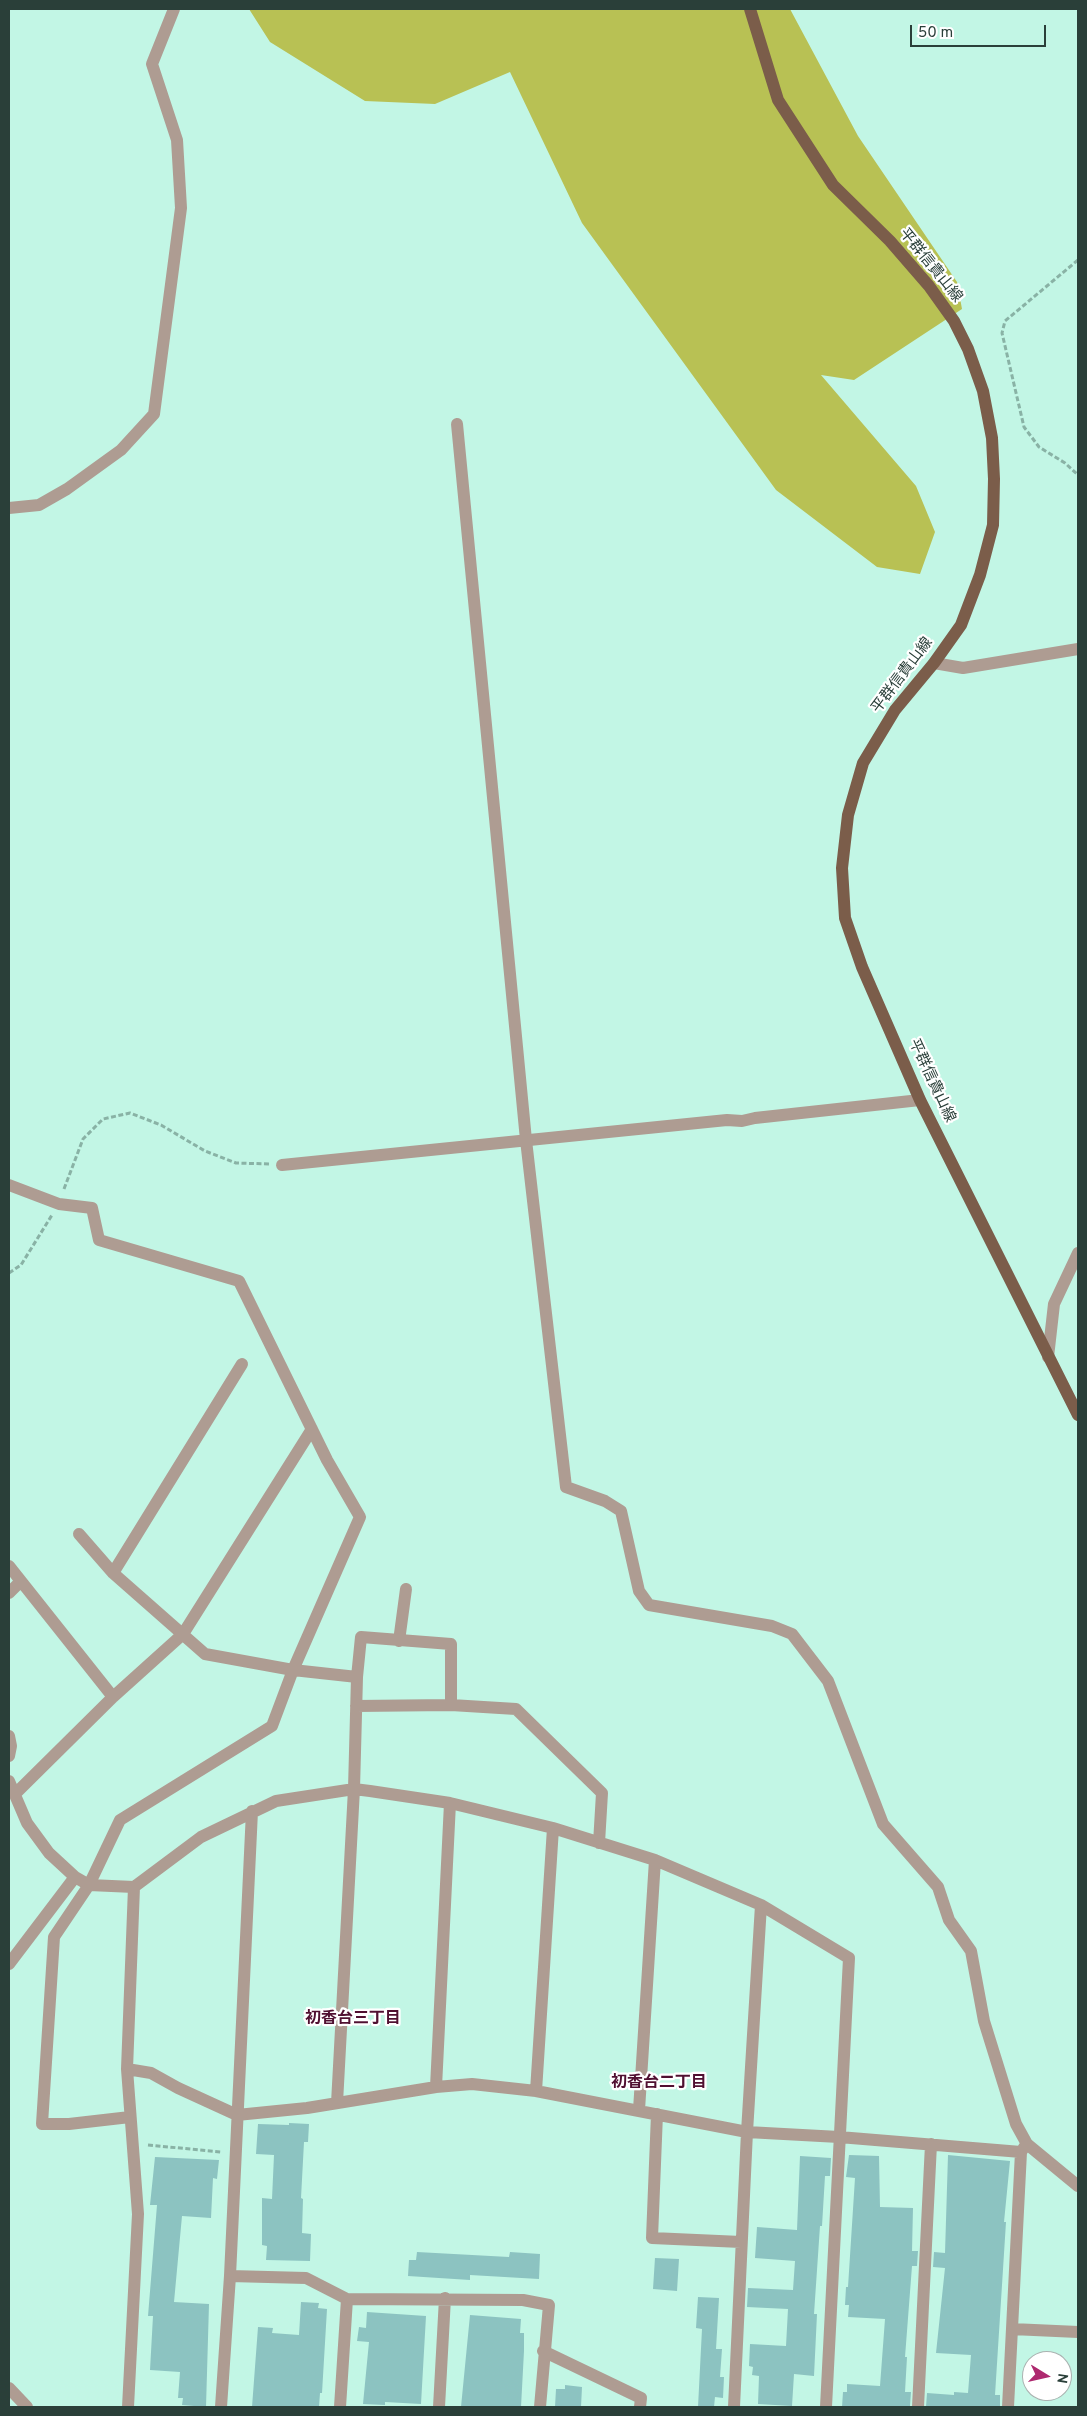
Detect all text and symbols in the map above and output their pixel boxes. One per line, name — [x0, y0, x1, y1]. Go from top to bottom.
scale bar — [912, 15, 1048, 47]
text: 50 m — [918, 24, 953, 43]
street label: 平群信貴山線 — [895, 225, 965, 307]
street label: 平群信貴山線 — [869, 635, 937, 717]
street label: 平群信貴山線 — [904, 1036, 958, 1126]
district label: 初香台三丁目 — [305, 2010, 401, 2030]
district label: 初香台二丁目 — [611, 2074, 707, 2094]
north arrow — [1022, 2351, 1072, 2401]
text: N — [1052, 2372, 1071, 2385]

